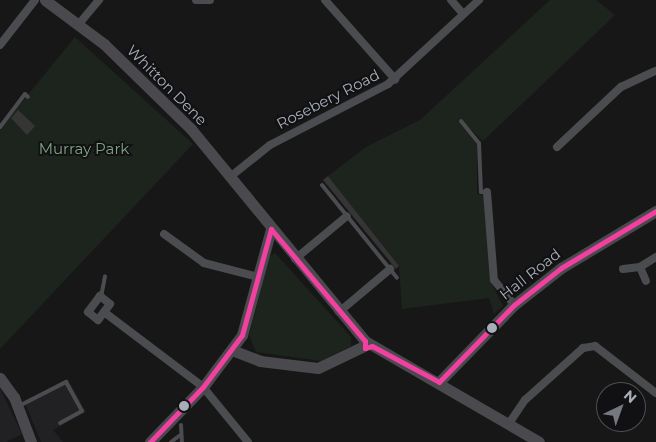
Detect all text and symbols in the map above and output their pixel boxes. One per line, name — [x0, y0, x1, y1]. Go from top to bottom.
street label: Whitton Dene — [123, 41, 211, 129]
street label: Rosebery Road — [274, 65, 382, 133]
park label: Murray Park — [39, 140, 129, 158]
street label: Hall Road — [496, 245, 564, 303]
unlabelled marker — [487, 323, 497, 333]
north arrow — [596, 382, 646, 432]
text: N — [620, 386, 641, 407]
unlabelled marker — [179, 401, 189, 411]

